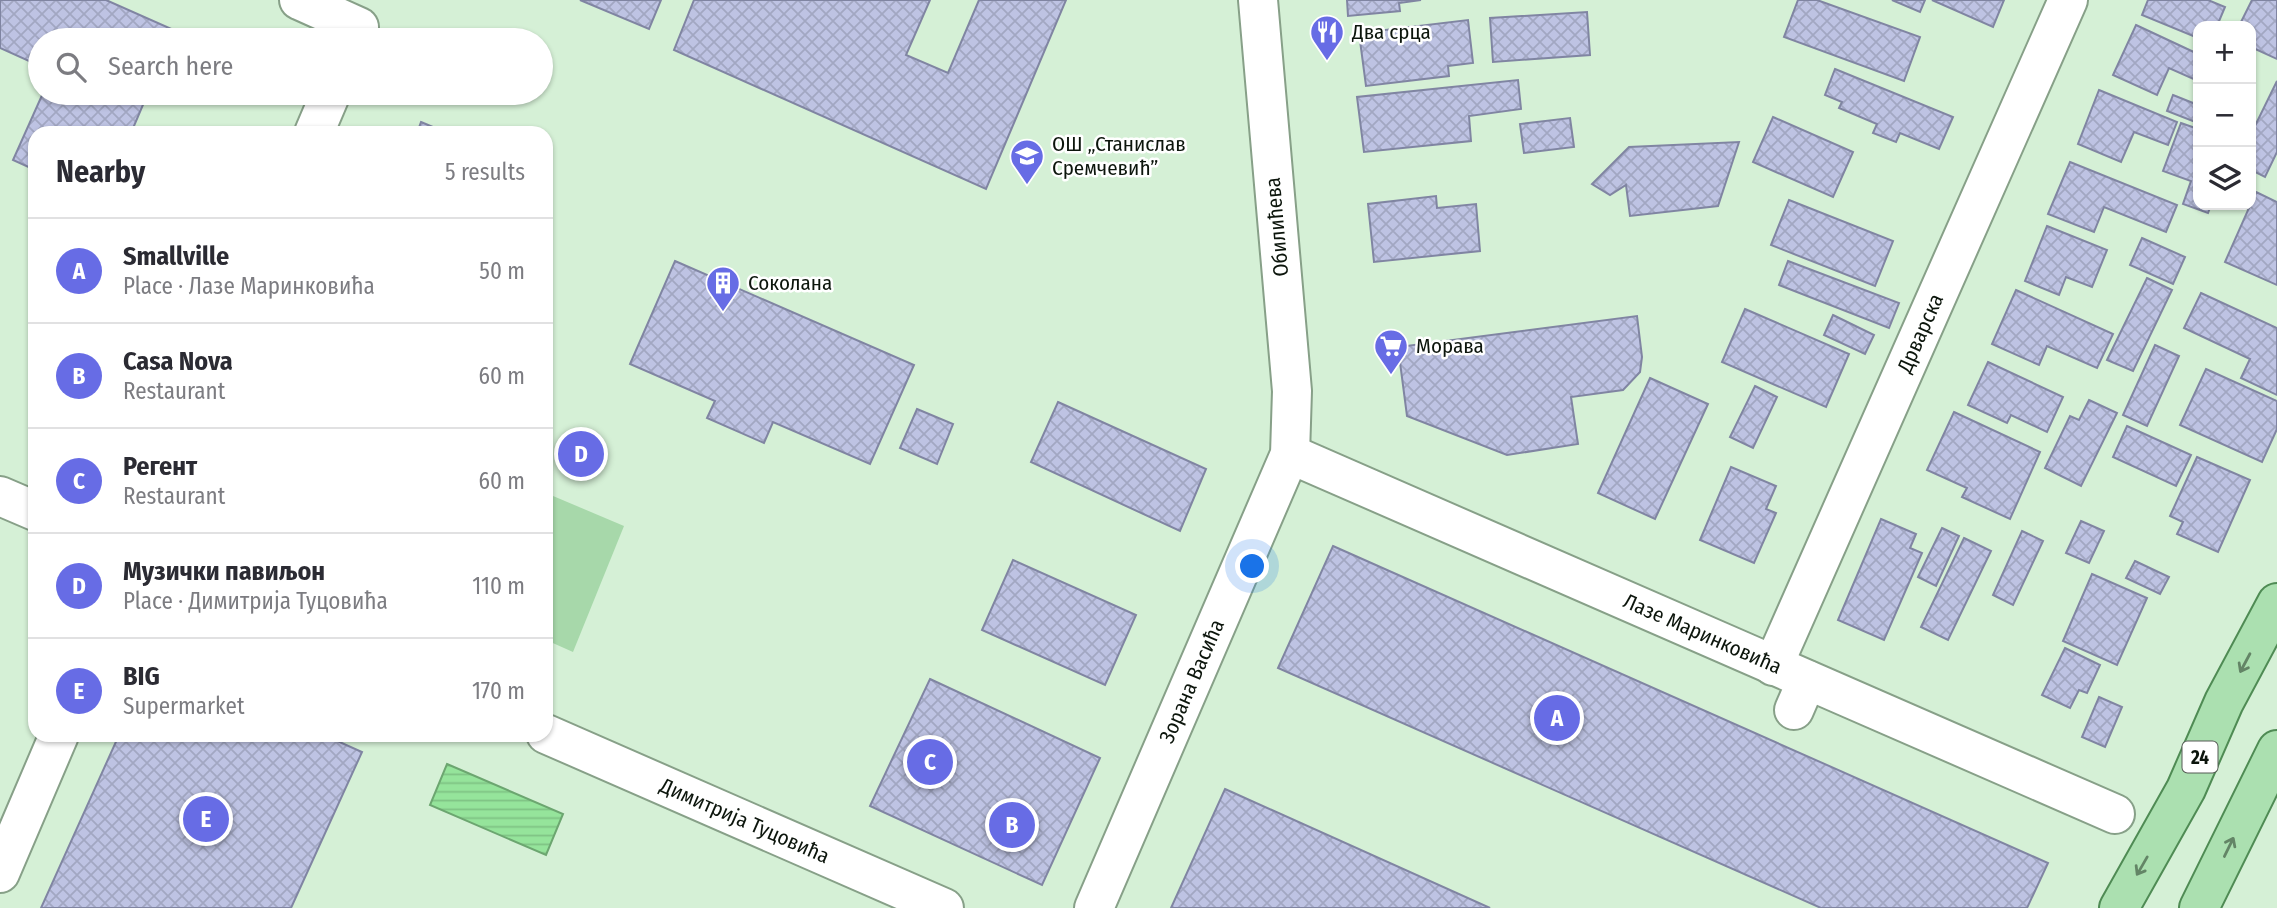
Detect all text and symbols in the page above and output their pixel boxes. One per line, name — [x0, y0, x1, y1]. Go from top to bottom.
restaurant icon: Два срца — [1308, 13, 1346, 62]
place label: Два срца — [1351, 19, 1431, 45]
map controls — [2193, 21, 2256, 210]
button: + — [2193, 21, 2256, 84]
search box — [28, 28, 553, 105]
icon: search — [52, 48, 90, 86]
text: Search here — [108, 51, 233, 82]
button: − — [2193, 84, 2256, 147]
place label: ОШ „Станислав Сремчевић” — [1052, 131, 1186, 181]
school or university icon: ОШ „Станислав Сремчевић” — [1008, 137, 1046, 186]
button: layers — [2193, 147, 2256, 210]
text: Nearby — [56, 154, 145, 190]
text: 5 results — [445, 158, 525, 186]
street label: Обилићева — [1260, 176, 1294, 278]
text: Smallville — [123, 241, 229, 272]
text: A — [73, 257, 85, 285]
text: 50 m — [479, 257, 525, 285]
building icon: Соколана — [704, 264, 742, 313]
place label: Соколана — [748, 270, 832, 296]
text: Place · Лазе Маринковића — [123, 272, 375, 300]
street label: Дрварска — [1891, 290, 1949, 378]
supermarket icon: Морава — [1372, 327, 1410, 376]
place label: Морава — [1416, 333, 1484, 359]
text: Casa Nova — [123, 346, 233, 377]
text: B — [73, 362, 85, 390]
text: 60 m — [479, 362, 525, 390]
text: Restaurant — [123, 377, 225, 405]
pin: D — [558, 428, 604, 480]
text: Регент — [123, 451, 197, 482]
text: C — [73, 467, 85, 495]
text: 60 m — [479, 467, 525, 495]
text: Restaurant — [123, 482, 225, 510]
your location — [1235, 549, 1269, 583]
text: Музички павиљон — [123, 556, 325, 587]
text: D — [72, 572, 86, 600]
text: 110 m — [472, 572, 525, 600]
text: Place · Димитрија Туцовића — [123, 587, 388, 615]
street label: Лазе Маринковића — [1619, 588, 1786, 680]
street label: Зорана Васића — [1154, 615, 1230, 747]
one-way arrow — [2238, 653, 2252, 673]
text: BIG — [123, 661, 160, 692]
text: E — [74, 677, 84, 705]
text: 170 m — [472, 677, 525, 705]
text: Supermarket — [123, 692, 244, 720]
pin: A — [1534, 692, 1580, 744]
pin: C — [907, 736, 953, 788]
road number: 24 — [2182, 742, 2218, 772]
street label: Димитрија Туцовића — [655, 772, 833, 869]
pin: E — [183, 793, 229, 845]
pin: B — [989, 799, 1035, 851]
one-way arrow — [2223, 837, 2237, 858]
one-way arrow — [2135, 856, 2149, 876]

